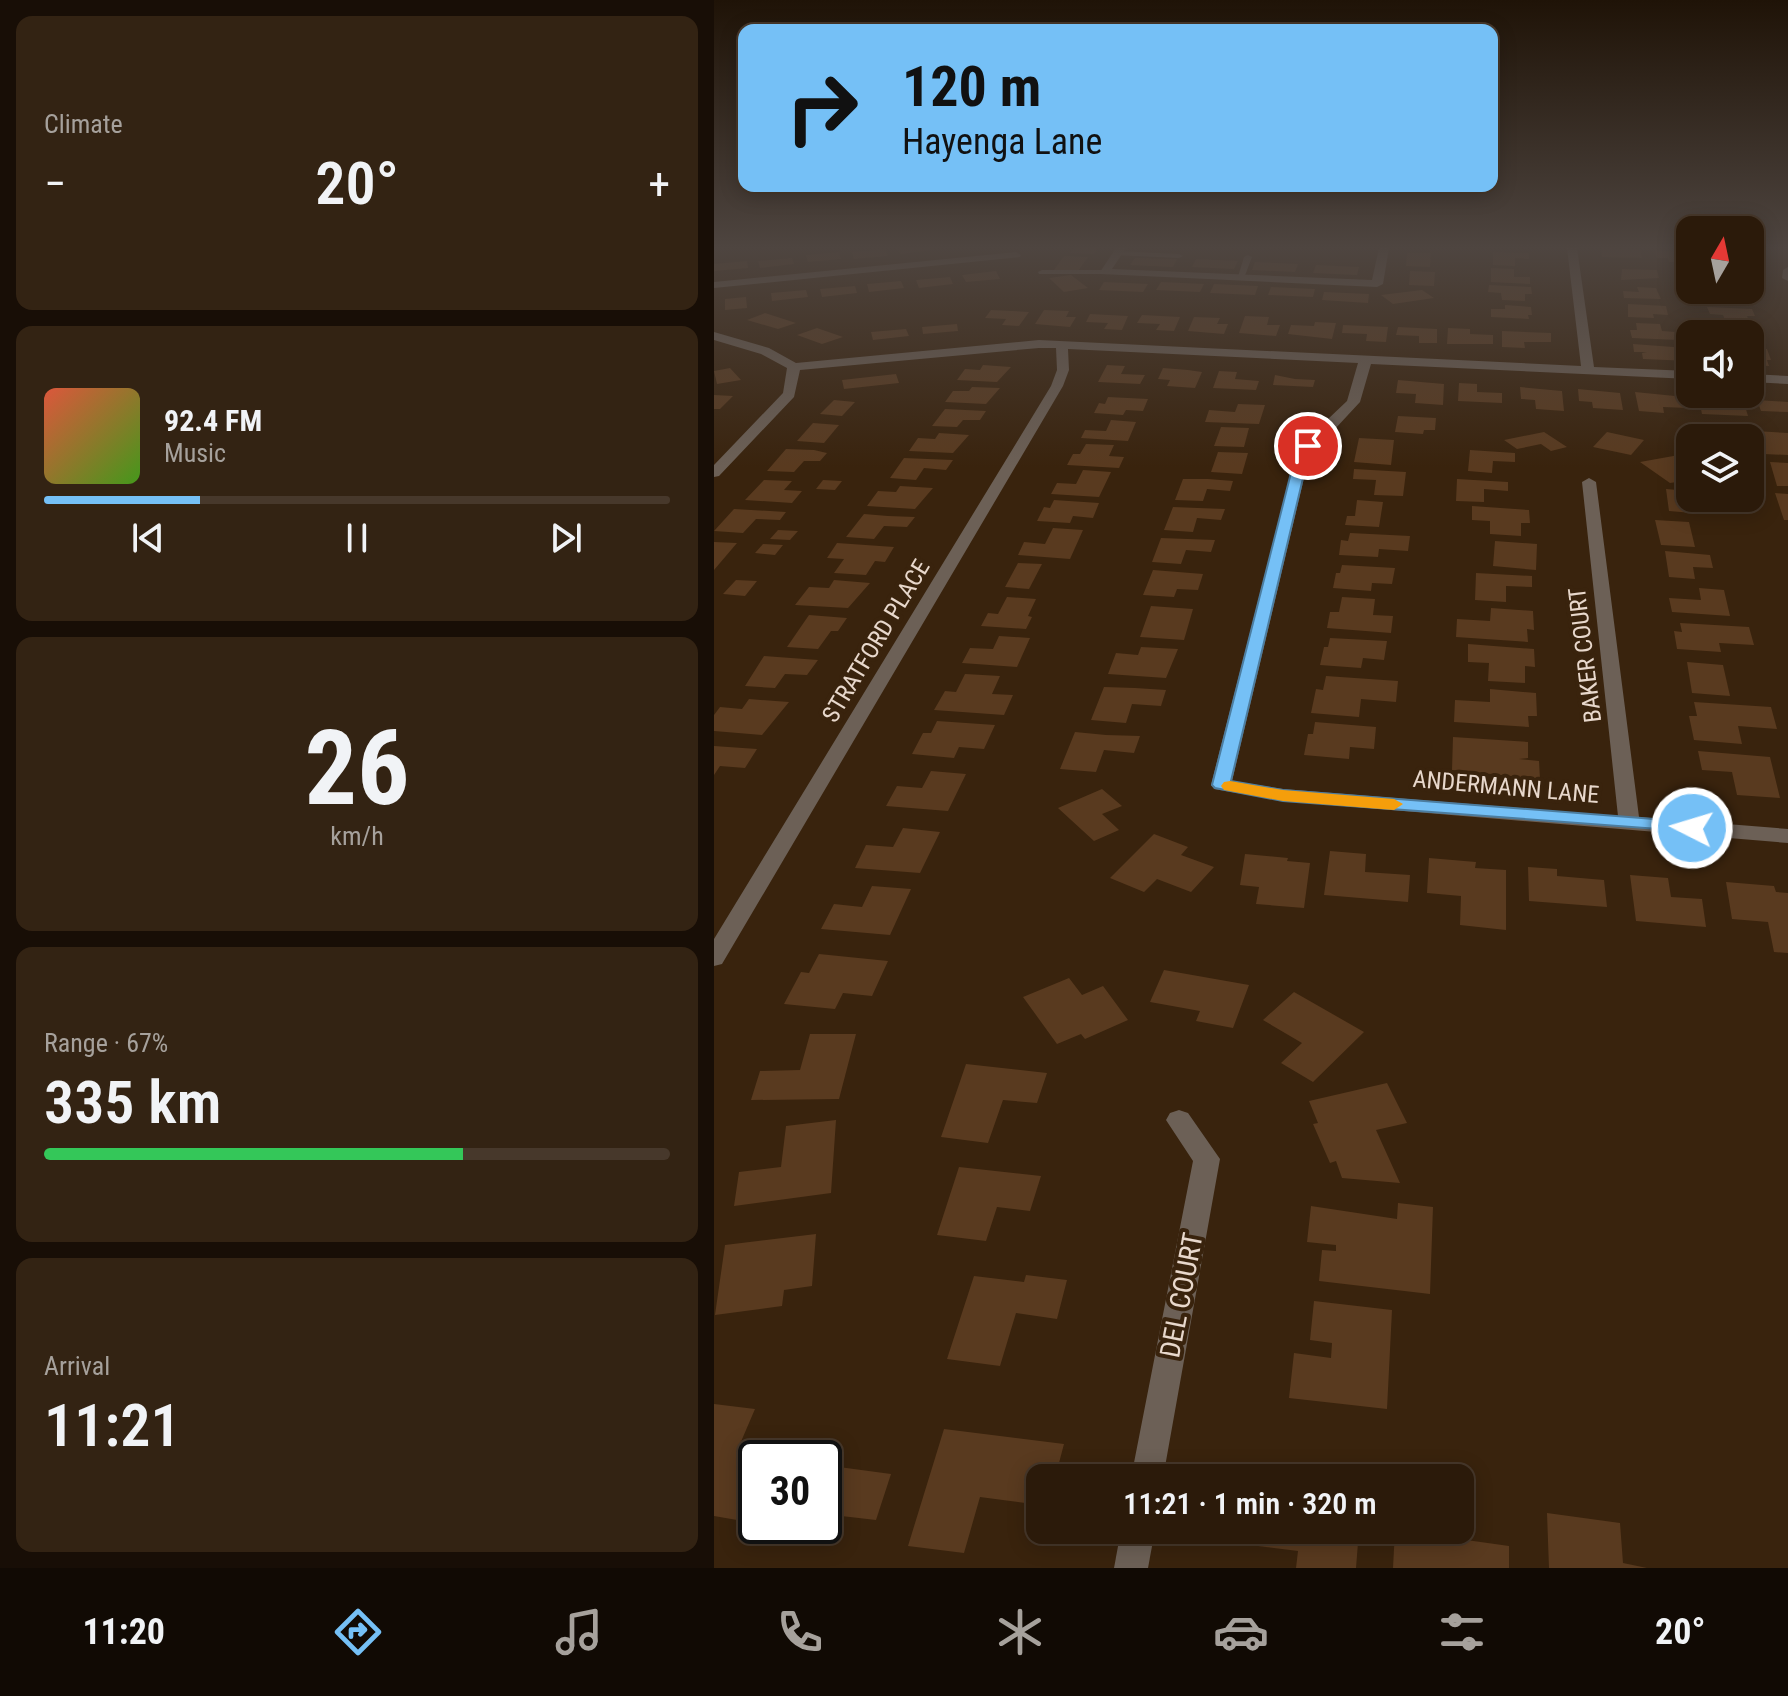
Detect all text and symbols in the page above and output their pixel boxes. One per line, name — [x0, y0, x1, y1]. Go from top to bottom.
text: 120 m — [902, 54, 1041, 120]
icon: right — [770, 56, 874, 160]
text: Climate — [44, 109, 123, 139]
text: Hayenga Lane — [902, 121, 1102, 163]
text: 20° — [315, 148, 399, 219]
text: − — [44, 158, 66, 210]
text: + — [648, 158, 670, 210]
north arrow — [1676, 216, 1764, 304]
map controls — [1676, 216, 1764, 512]
button: sound — [1676, 320, 1764, 408]
text: 92.4 FM — [164, 403, 262, 438]
pin — [1274, 412, 1342, 480]
icon: arrive — [1286, 424, 1330, 468]
button: layers — [1676, 424, 1764, 512]
text: Music — [164, 438, 226, 468]
icon: previous — [126, 516, 170, 560]
icon: pause — [335, 516, 379, 560]
icon: next — [544, 516, 588, 560]
street label: STRATFORD PLACE — [816, 555, 936, 727]
street label: BAKER COURT — [1563, 586, 1607, 724]
text: 26 — [304, 708, 410, 829]
street label: ANDERMANN LANE — [1412, 765, 1600, 809]
position arrow — [1650, 786, 1734, 870]
text: km/h — [330, 821, 384, 851]
text: Range · 67% — [44, 1028, 168, 1058]
text: 335 km — [44, 1067, 221, 1138]
street label: DEL COURT — [1153, 1230, 1210, 1360]
text: Arrival — [44, 1351, 110, 1381]
text: 11:21 — [44, 1390, 181, 1461]
speed limit sign: 30 — [738, 1440, 842, 1544]
text: 11:21 · 1 min · 320 m — [1123, 1486, 1377, 1521]
icon: directions — [330, 1604, 386, 1660]
icon: music — [551, 1604, 607, 1660]
icon: phone — [772, 1604, 828, 1660]
icon: climate — [992, 1604, 1048, 1660]
icon: car — [1213, 1604, 1269, 1660]
icon: filters — [1434, 1604, 1490, 1660]
text: 11:20 — [82, 1611, 165, 1653]
text: 20° — [1655, 1611, 1705, 1653]

